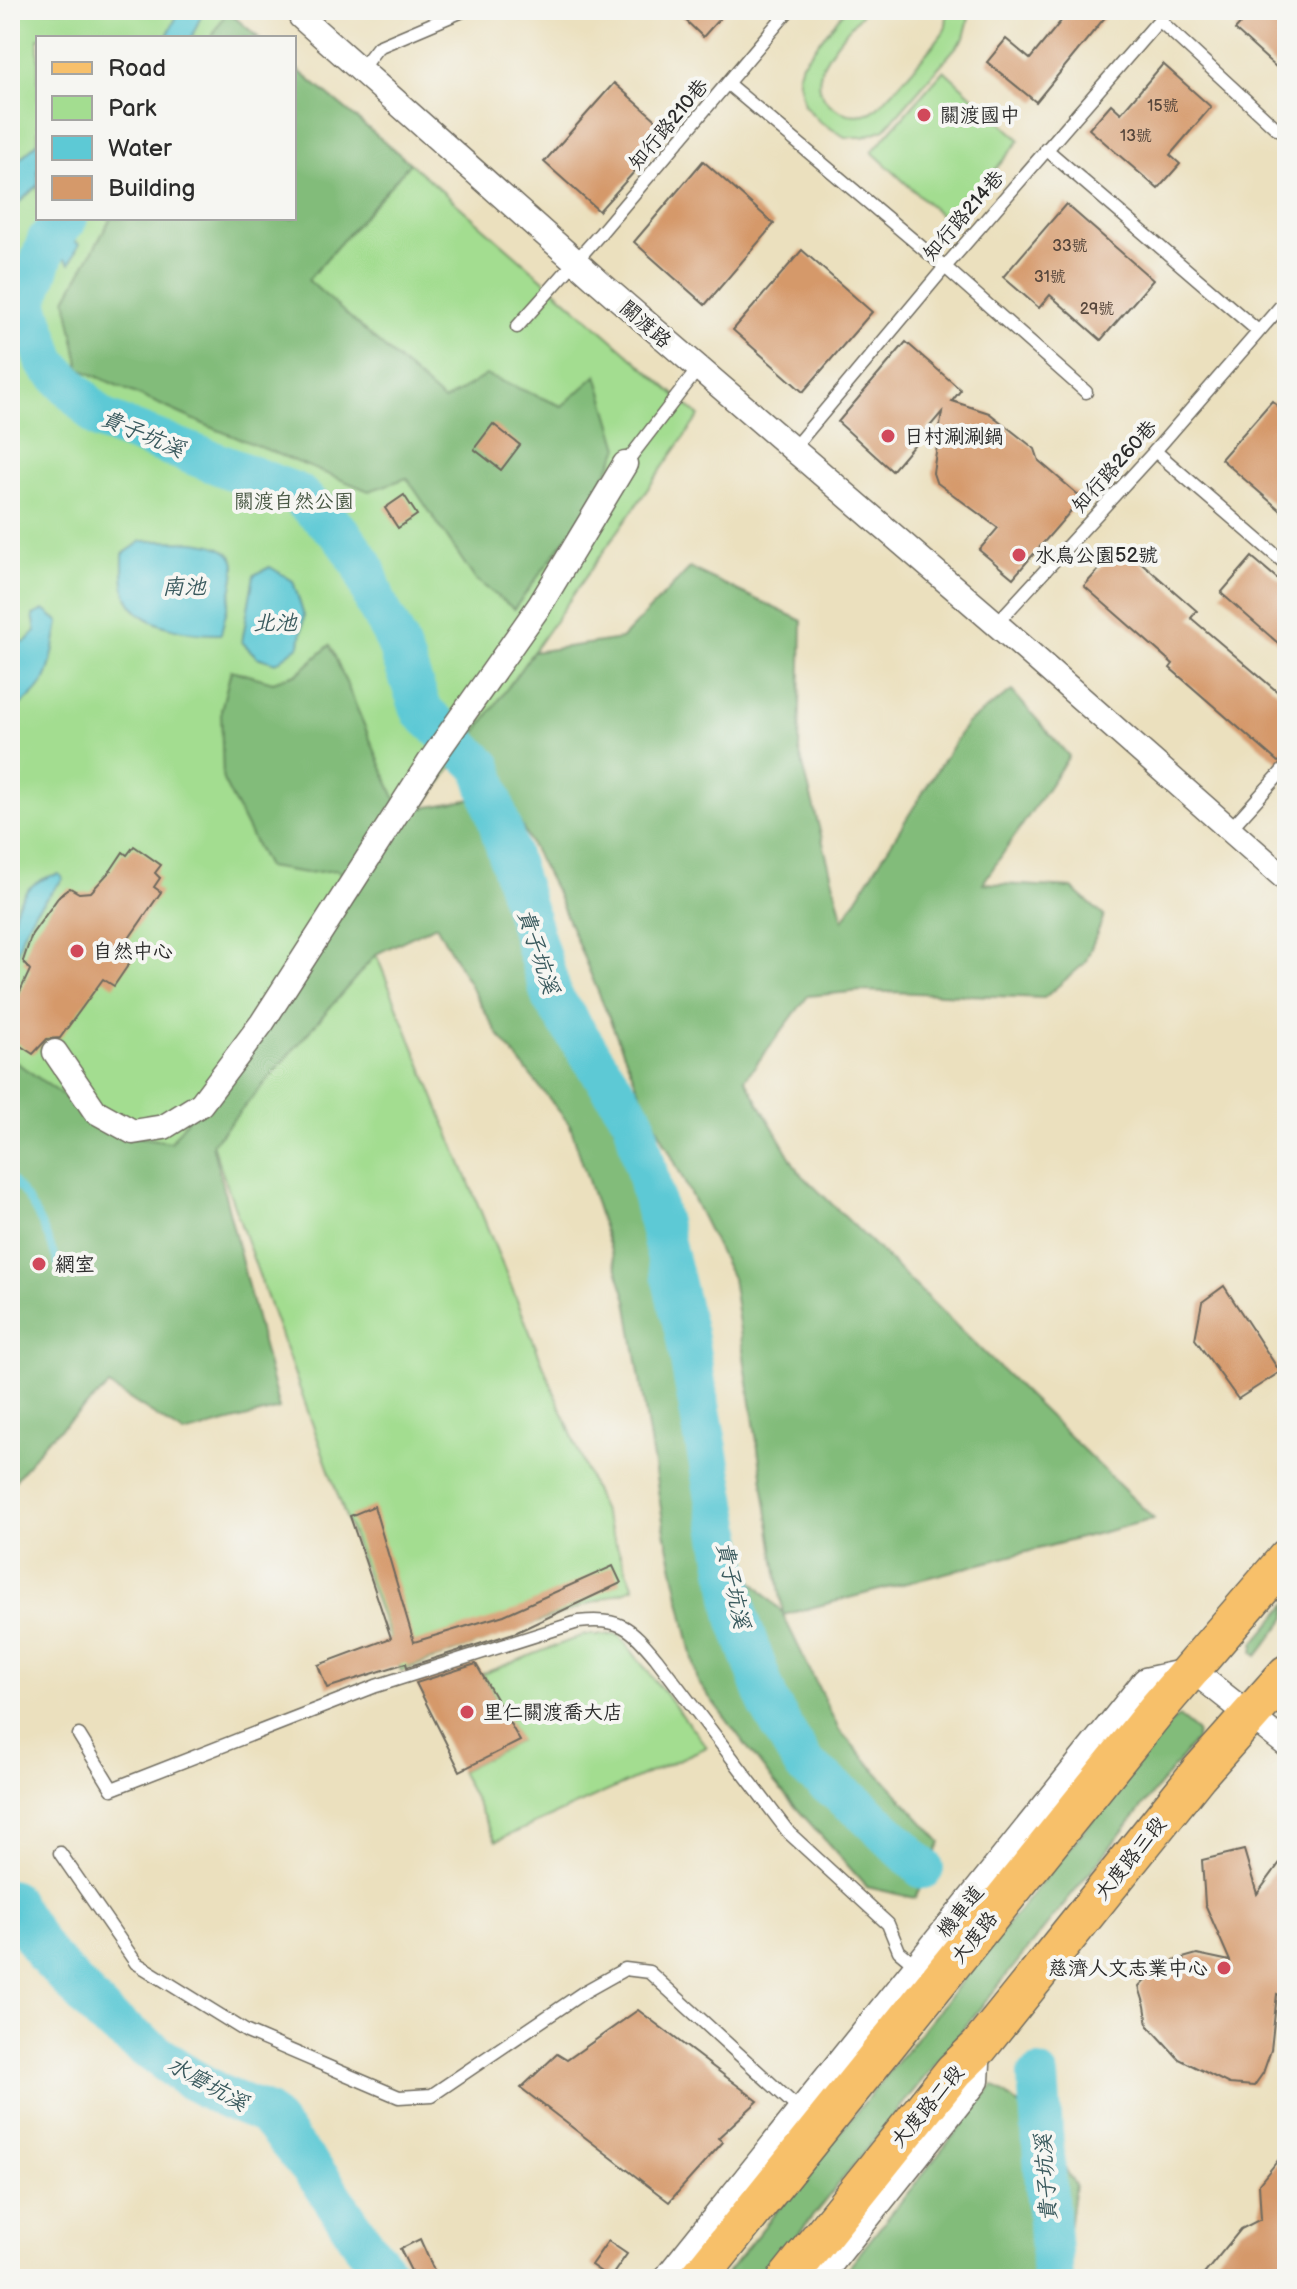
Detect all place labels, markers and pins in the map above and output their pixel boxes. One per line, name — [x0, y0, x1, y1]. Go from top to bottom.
place label: 關渡國中 — [940, 104, 1020, 128]
marker: 關渡國中 — [915, 106, 933, 124]
place label: 日村涮涮鍋 — [904, 425, 1004, 449]
marker: 日村涮涮鍋 — [879, 427, 897, 445]
place label: 水鳥公園52號 — [1035, 544, 1158, 568]
marker: 水鳥公園52號 — [1010, 546, 1028, 564]
place label: 自然中心 — [93, 940, 173, 964]
marker: 自然中心 — [68, 942, 86, 960]
place label: 網室 — [55, 1253, 95, 1277]
marker: 網室 — [30, 1255, 48, 1273]
place label: 里仁關渡喬大店 — [483, 1701, 623, 1725]
marker: 里仁關渡喬大店 — [458, 1703, 476, 1721]
place label: 慈濟人文志業中心 — [1048, 1957, 1208, 1981]
marker: 慈濟人文志業中心 — [1215, 1959, 1233, 1977]

